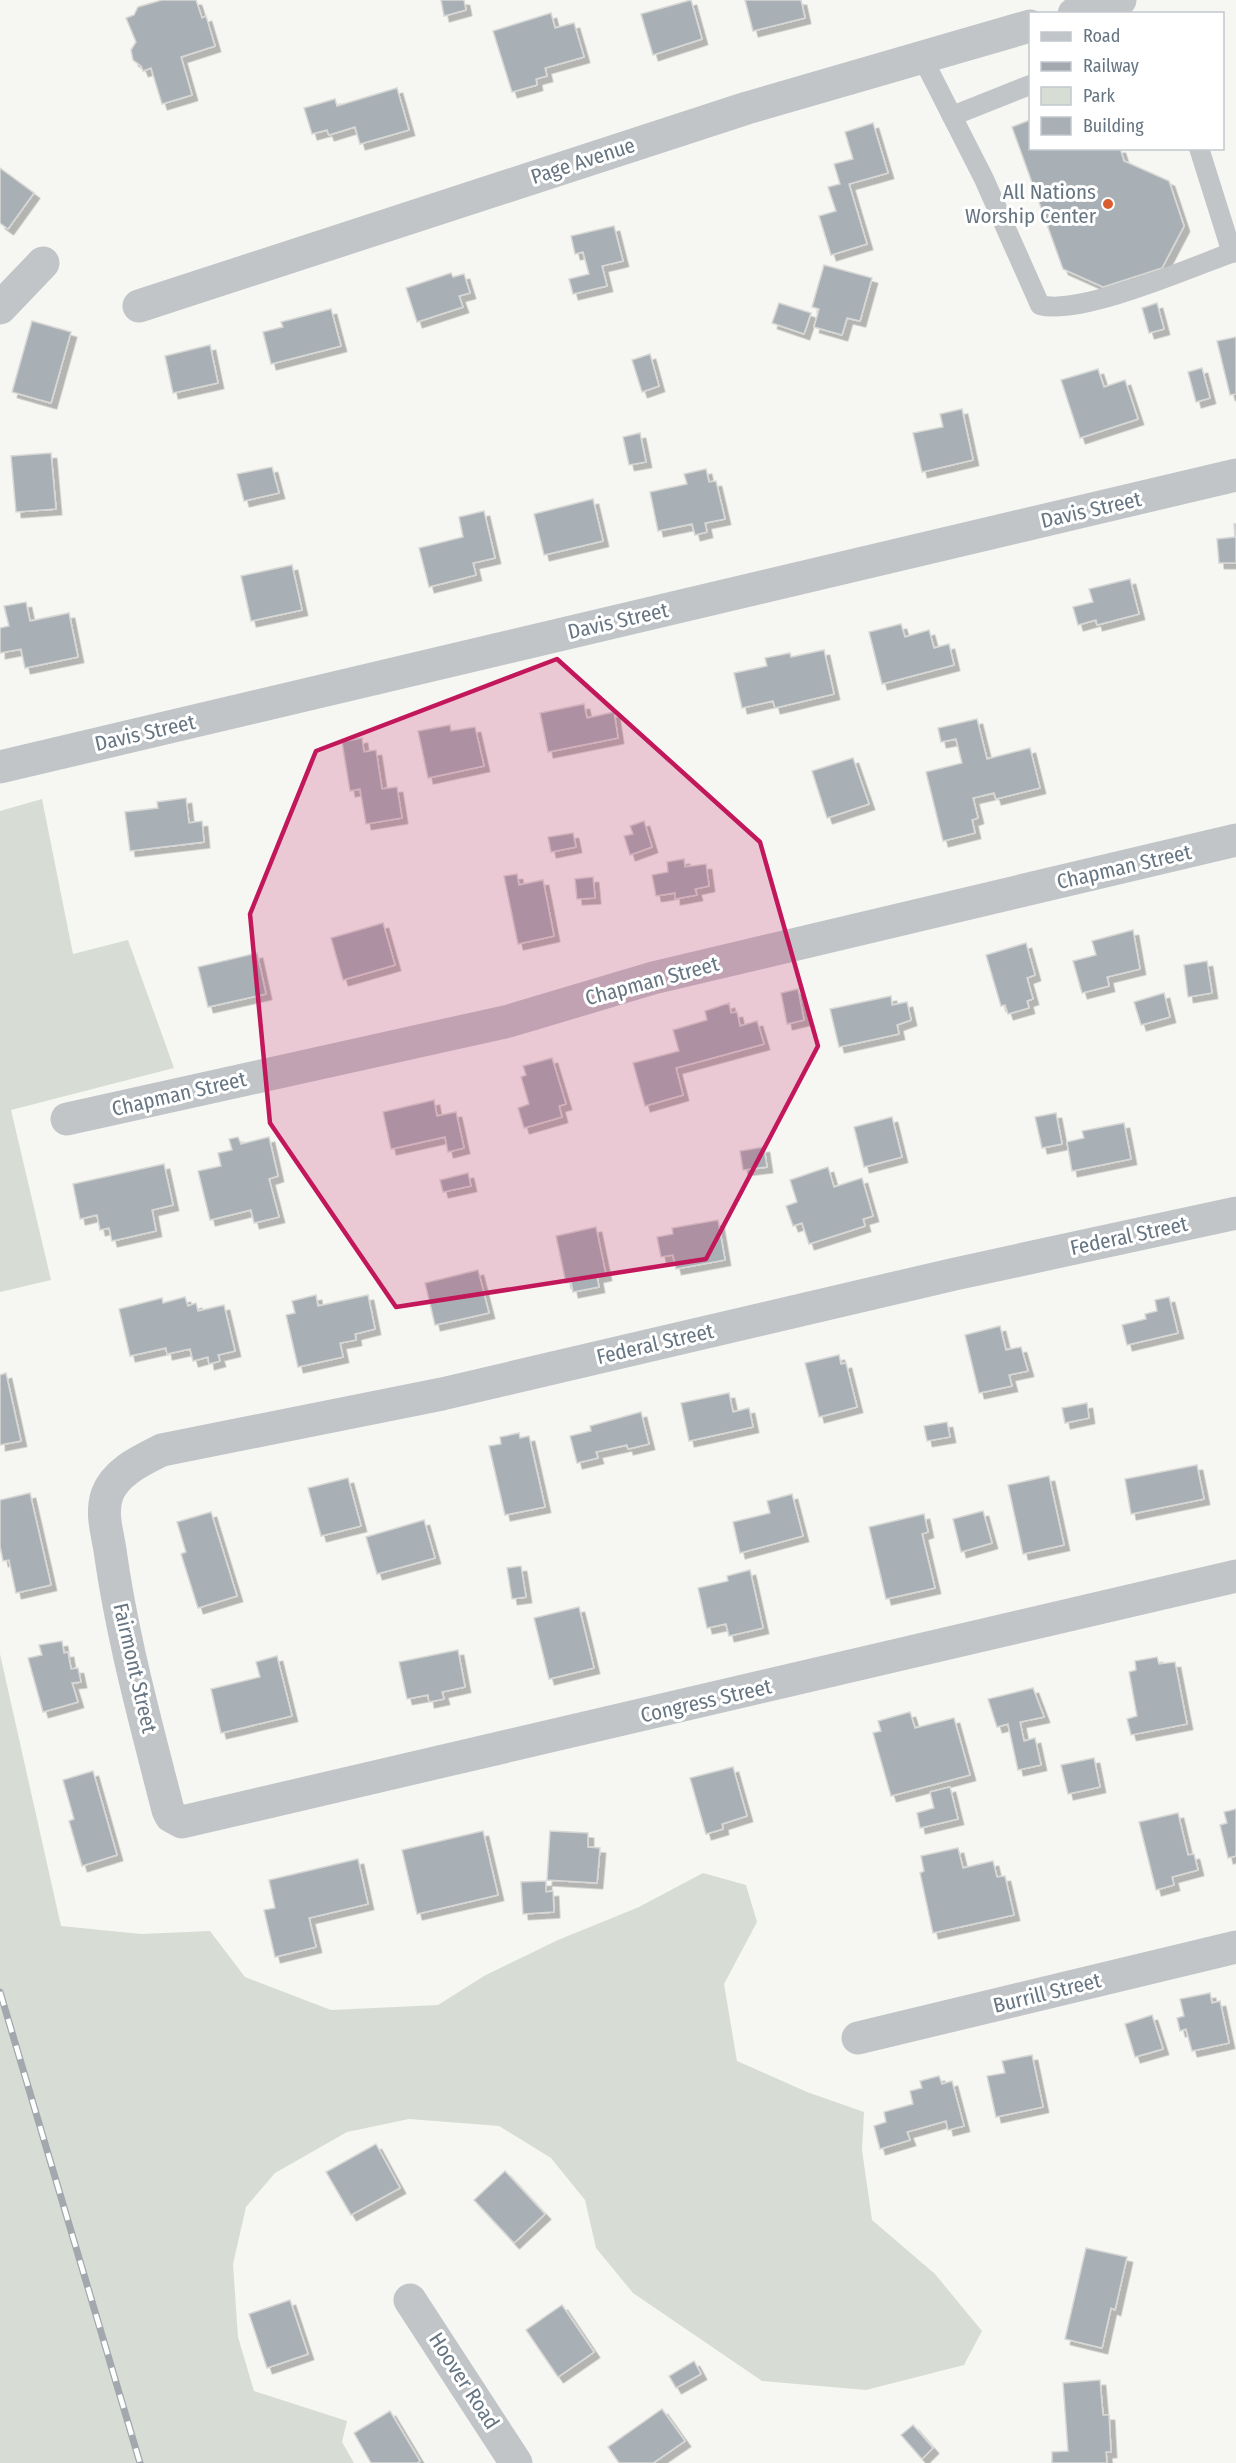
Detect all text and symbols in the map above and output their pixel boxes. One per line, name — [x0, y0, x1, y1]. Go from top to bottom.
legend — [1029, 12, 1224, 150]
text: Road — [1083, 25, 1120, 47]
text: Railway — [1083, 55, 1139, 77]
text: Park — [1083, 85, 1116, 107]
text: Building — [1083, 115, 1144, 137]
street label: Page Avenue — [528, 132, 638, 190]
place label: All Nations Worship Center — [965, 179, 1097, 229]
marker: All Nations Worship Center — [1101, 197, 1115, 211]
street label: Davis Street — [1038, 486, 1144, 534]
street label: Davis Street — [565, 597, 671, 645]
street label: Davis Street — [92, 709, 198, 757]
street label: Chapman Street — [1054, 839, 1194, 895]
street label: Chapman Street — [582, 951, 722, 1011]
street label: Chapman Street — [109, 1066, 249, 1122]
street label: Federal Street — [1068, 1211, 1190, 1261]
street label: Federal Street — [594, 1318, 716, 1370]
street label: Fairmont Street — [107, 1600, 163, 1736]
street label: Congress Street — [638, 1673, 774, 1729]
street label: Burrill Street — [990, 1967, 1104, 2019]
street label: Hoover Road — [423, 2328, 505, 2434]

